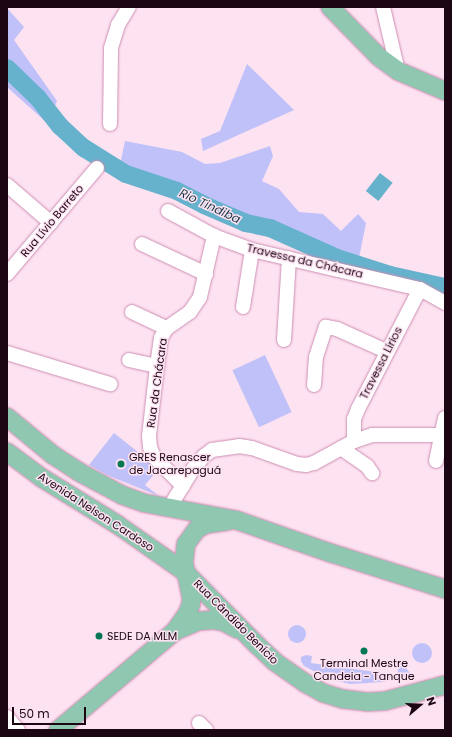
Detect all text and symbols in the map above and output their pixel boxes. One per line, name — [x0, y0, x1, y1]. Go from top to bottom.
street label: Rua Lívio Barreto — [18, 182, 86, 260]
water label: Rio Tindiba — [177, 186, 243, 226]
street label: Travessa da Chácara — [246, 241, 364, 281]
street label: Travessa Lírios — [357, 325, 405, 401]
street label: Rua da Chácara — [144, 337, 170, 429]
place label: GRES Renascer de Jacarepaguá — [129, 451, 221, 477]
marker: GRES Renascer de Jacarepaguá — [116, 459, 126, 469]
street label: Avenida Nelson Cardoso — [36, 470, 156, 554]
street label: Rua Cândido Benício — [191, 577, 281, 667]
place label: SEDE DA MLM — [107, 629, 177, 643]
marker: SEDE DA MLM — [94, 631, 104, 641]
marker: Terminal Mestre Candeia - Tanque — [359, 646, 369, 656]
place label: Terminal Mestre Candeia - Tanque — [313, 657, 415, 683]
north arrow — [400, 685, 440, 725]
text: N — [422, 695, 440, 708]
scale bar — [14, 699, 88, 725]
text: 50 m — [19, 705, 50, 722]

